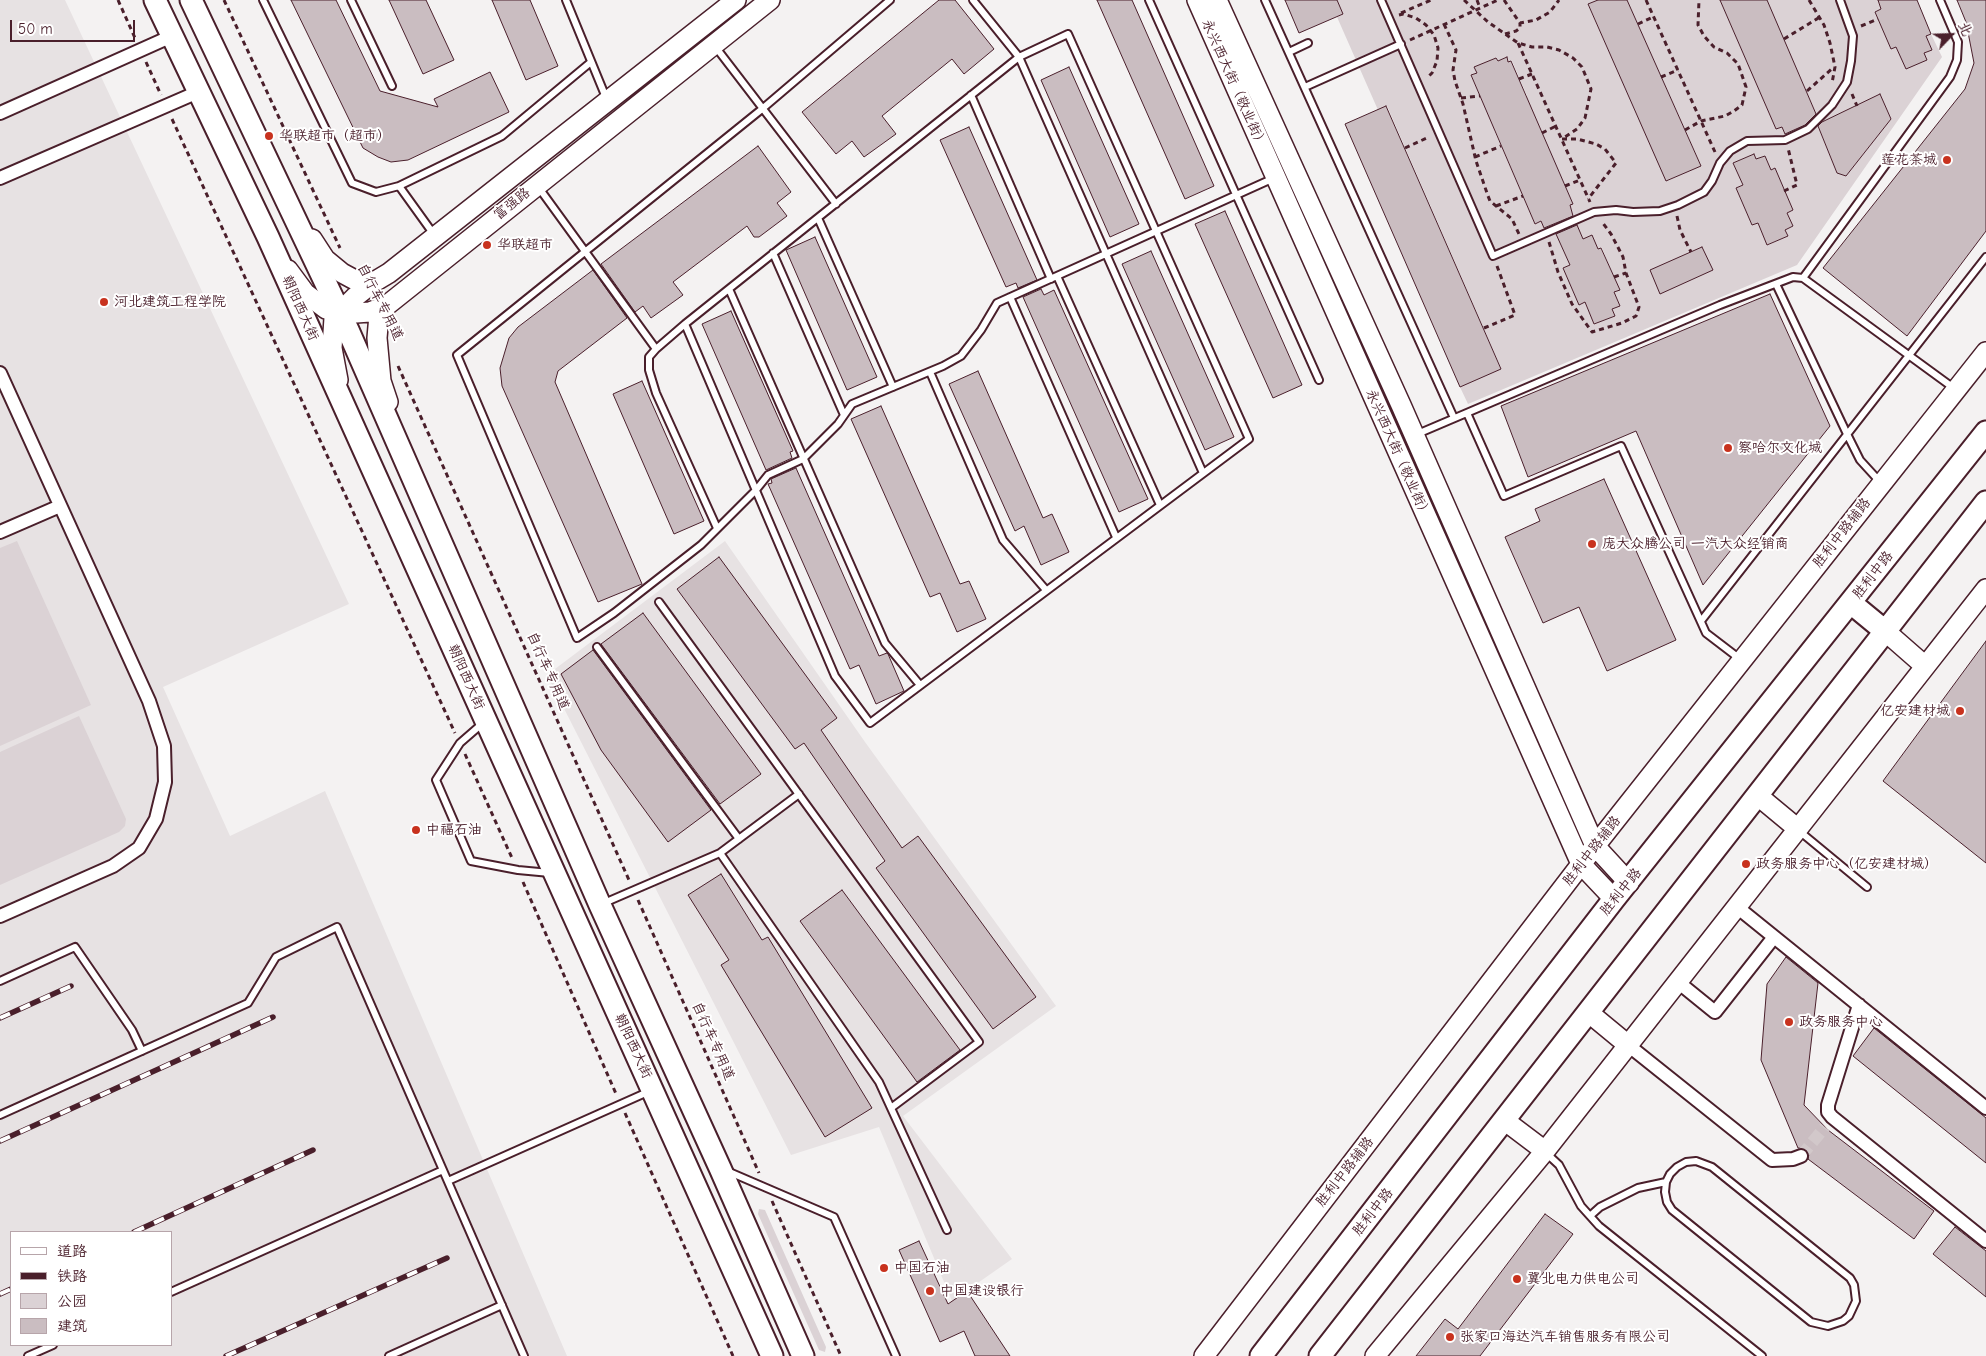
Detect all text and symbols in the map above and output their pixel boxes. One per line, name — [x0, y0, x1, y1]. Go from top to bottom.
scale bar — [12, 10, 138, 42]
north arrow — [1926, 10, 1976, 60]
street label: 永兴西大街（敬业街） — [1198, 17, 1270, 151]
text: 北 — [1955, 19, 1976, 39]
text: 50 m — [18, 20, 53, 38]
place label: 华联超市（超市） — [279, 128, 391, 144]
marker: 华联超市（超市） — [263, 130, 275, 142]
place label: 莲花茶城 — [1881, 152, 1937, 168]
marker: 莲花茶城 — [1941, 154, 1953, 166]
street label: 富强路 — [490, 184, 534, 224]
place label: 华联超市 — [497, 237, 553, 253]
marker: 华联超市 — [481, 239, 493, 251]
street label: 自行车专用道 — [353, 261, 407, 343]
street label: 朝阳西大街 — [278, 273, 322, 343]
place label: 河北建筑工程学院 — [114, 294, 226, 310]
marker: 河北建筑工程学院 — [98, 296, 110, 308]
street label: 永兴西大街（敬业街） — [1362, 387, 1434, 521]
place label: 察哈尔文化城 — [1738, 440, 1822, 456]
marker: 察哈尔文化城 — [1722, 442, 1734, 454]
street label: 胜利中路辅路 — [1810, 495, 1874, 571]
place label: 庞大众腾公司 一汽大众经销商 — [1602, 536, 1789, 552]
marker: 庞大众腾公司 一汽大众经销商 — [1586, 538, 1598, 550]
street label: 胜利中路 — [1849, 548, 1897, 602]
street label: 自行车专用道 — [523, 629, 573, 713]
street label: 朝阳西大街 — [444, 642, 488, 712]
place label: 亿安建材城 — [1880, 703, 1950, 719]
marker: 亿安建材城 — [1954, 705, 1966, 717]
street label: 胜利中路辅路 — [1560, 813, 1624, 889]
place label: 中福石油 — [426, 822, 482, 838]
marker: 中福石油 — [410, 824, 422, 836]
place label: 政务服务中心（亿安建材城） — [1756, 856, 1938, 872]
marker: 政务服务中心（亿安建材城） — [1740, 858, 1752, 870]
street label: 胜利中路 — [1597, 865, 1645, 919]
street label: 自行车专用道 — [688, 999, 738, 1083]
street label: 朝阳西大街 — [611, 1011, 655, 1081]
place label: 政务服务中心 — [1799, 1014, 1883, 1030]
marker: 政务服务中心 — [1783, 1016, 1795, 1028]
street label: 胜利中路辅路 — [1313, 1134, 1377, 1210]
street label: 胜利中路 — [1349, 1185, 1397, 1239]
legend — [10, 1231, 172, 1346]
text: 道路 — [57, 1242, 87, 1260]
place label: 中国石油 — [894, 1260, 950, 1276]
marker: 中国石油 — [878, 1262, 890, 1274]
text: 铁路 — [57, 1267, 87, 1285]
place label: 冀北电力供电公司 — [1527, 1271, 1639, 1287]
marker: 冀北电力供电公司 — [1511, 1273, 1523, 1285]
place label: 中国建设银行 — [940, 1283, 1024, 1299]
marker: 中国建设银行 — [924, 1285, 936, 1297]
text: 公园 — [57, 1292, 87, 1310]
text: 建筑 — [57, 1317, 87, 1335]
place label: 张家口海达汽车销售服务有限公司 — [1460, 1329, 1670, 1345]
marker: 张家口海达汽车销售服务有限公司 — [1444, 1331, 1456, 1343]

